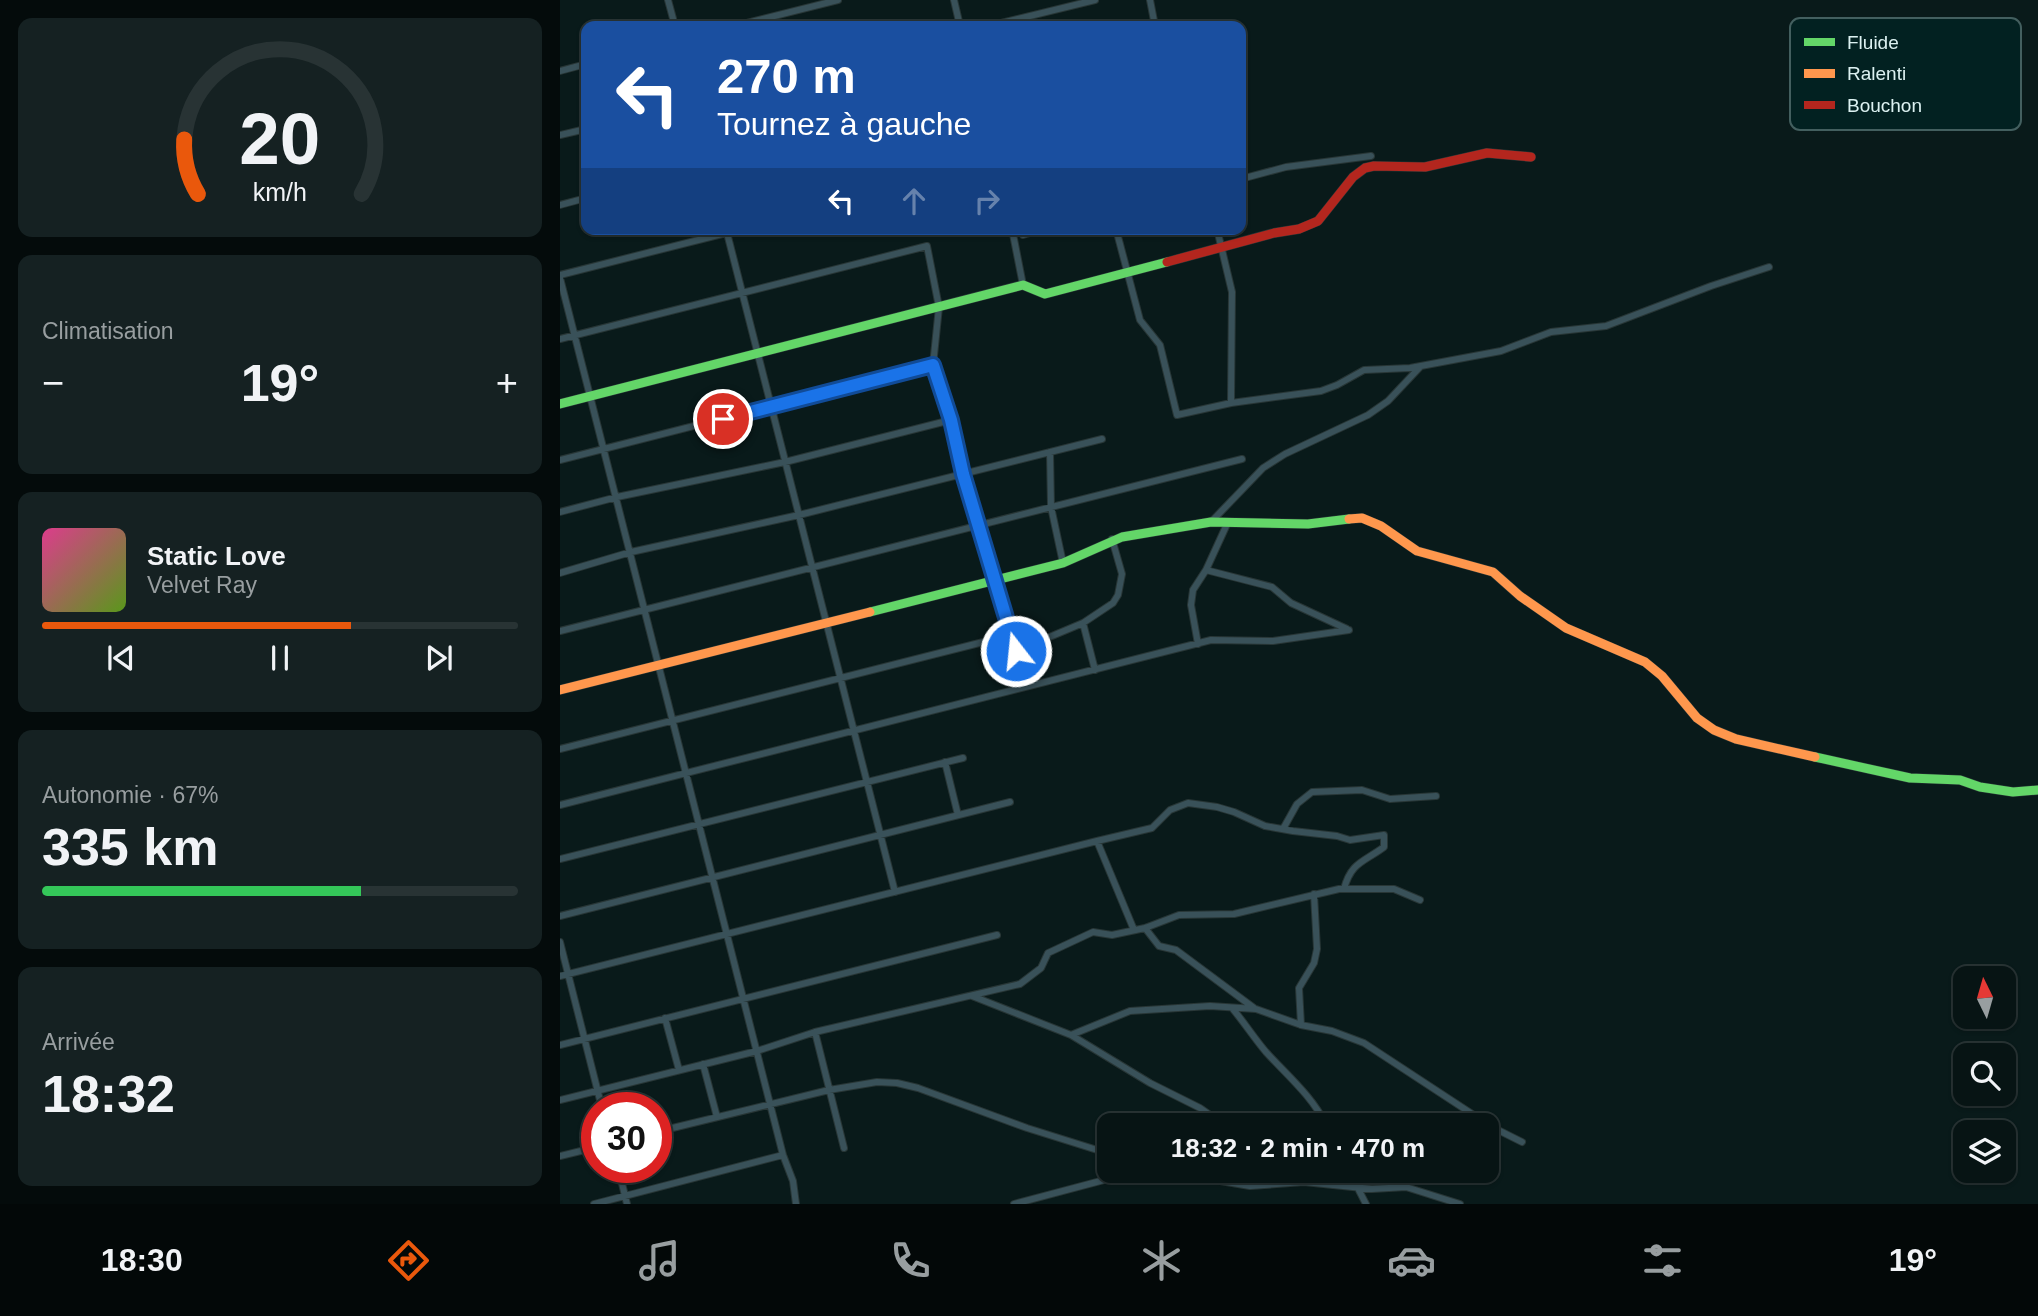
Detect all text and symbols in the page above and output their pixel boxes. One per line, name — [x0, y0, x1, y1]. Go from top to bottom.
legend — [1790, 18, 2021, 130]
text: Fluide — [1847, 32, 1899, 53]
icon: left — [602, 49, 693, 140]
text: 270 m — [717, 49, 856, 103]
text: Ralenti — [1847, 63, 1906, 84]
text: Bouchon — [1847, 95, 1922, 116]
text: 20 — [240, 98, 320, 179]
text: Tournez à gauche — [717, 106, 971, 142]
text: km/h — [253, 177, 307, 205]
icon: left — [822, 182, 860, 220]
icon: ahead — [895, 182, 933, 220]
icon: right — [968, 182, 1006, 220]
text: Climatisation — [42, 318, 174, 344]
text: 19° — [241, 354, 319, 412]
text: − — [42, 362, 64, 404]
text: + — [496, 362, 518, 404]
pin — [693, 389, 753, 449]
icon: arrive — [704, 400, 742, 438]
text: Static Love — [147, 541, 286, 571]
text: Velvet Ray — [147, 572, 257, 598]
position arrow — [979, 614, 1053, 688]
icon: previous — [102, 639, 140, 677]
icon: pause — [261, 639, 299, 677]
icon: next — [420, 639, 458, 677]
text: Autonomie · 67% — [42, 782, 218, 808]
text: 335 km — [42, 818, 218, 876]
north arrow — [1953, 966, 2016, 1029]
map controls — [1953, 966, 2016, 1183]
text: Arrivée — [42, 1029, 115, 1055]
button: search — [1953, 1043, 2016, 1106]
text: 18:32 — [42, 1065, 175, 1123]
speed limit sign: 30 — [581, 1092, 672, 1183]
button: layers — [1953, 1120, 2016, 1183]
text: 18:32 · 2 min · 470 m — [1171, 1133, 1425, 1163]
icon: directions — [384, 1236, 433, 1285]
icon: music — [635, 1236, 684, 1285]
icon: phone — [886, 1236, 935, 1285]
icon: climate — [1137, 1236, 1186, 1285]
icon: car — [1387, 1236, 1436, 1285]
icon: filters — [1638, 1236, 1687, 1285]
text: 18:30 — [101, 1242, 183, 1278]
text: 19° — [1889, 1242, 1937, 1278]

